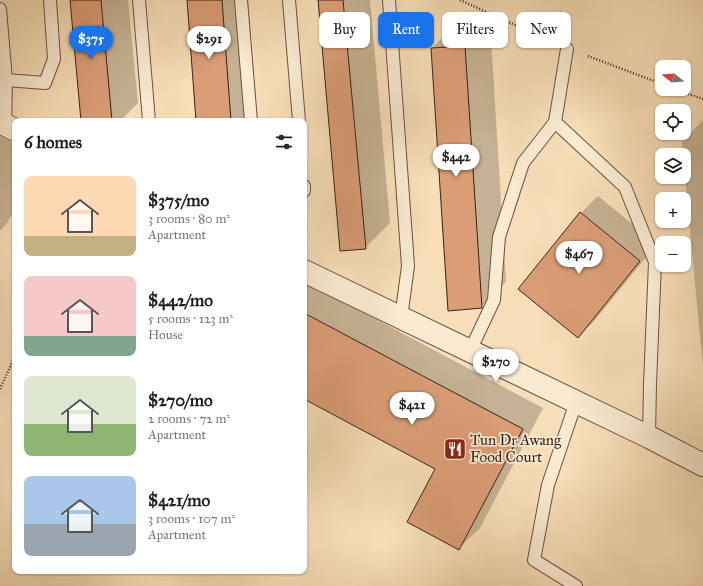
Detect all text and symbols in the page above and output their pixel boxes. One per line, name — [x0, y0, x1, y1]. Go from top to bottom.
chip: Buy — [319, 12, 370, 48]
chip: Rent — [378, 12, 434, 48]
chip: Filters — [442, 12, 508, 48]
chip: New — [516, 12, 571, 48]
pin: $375 — [67, 26, 115, 60]
pin: $291 — [185, 26, 233, 60]
text: $375 — [78, 31, 104, 47]
text: $291 — [196, 31, 222, 47]
north arrow — [655, 60, 691, 96]
map controls — [655, 60, 691, 272]
button: locate — [655, 104, 691, 140]
icon: filters — [273, 131, 295, 153]
text: 6 homes — [24, 132, 82, 153]
pin: $442 — [432, 144, 480, 178]
button: layers — [655, 148, 691, 184]
text: $442 — [442, 149, 470, 165]
text: $375/mo — [148, 190, 209, 211]
icon: home — [56, 192, 104, 240]
button: + — [655, 192, 691, 228]
text: 3 rooms · 80 m² — [148, 211, 230, 227]
text: Apartment — [148, 227, 206, 243]
button: − — [655, 236, 691, 272]
pin: $467 — [555, 241, 603, 275]
text: $467 — [565, 246, 593, 262]
text: $442/mo — [148, 290, 213, 311]
icon: home — [56, 292, 104, 340]
text: 5 rooms · 123 m² — [148, 311, 233, 327]
text: House — [148, 327, 183, 343]
pin: $270 — [472, 349, 520, 383]
text: $270 — [482, 354, 510, 370]
text: $270/mo — [148, 390, 213, 411]
icon: home — [56, 392, 104, 440]
pin: $421 — [388, 392, 436, 426]
text: $421 — [399, 397, 425, 413]
text: 2 rooms · 72 m² — [148, 411, 230, 427]
text: Apartment — [148, 427, 206, 443]
place label: Tun Dr Awang Food Court — [470, 431, 562, 466]
restaurant icon: Tun Dr Awang Food Court — [442, 436, 468, 462]
text: $421/mo — [148, 490, 210, 511]
icon: home — [56, 492, 104, 540]
text: 3 rooms · 107 m² — [148, 511, 235, 527]
text: Apartment — [148, 527, 206, 543]

